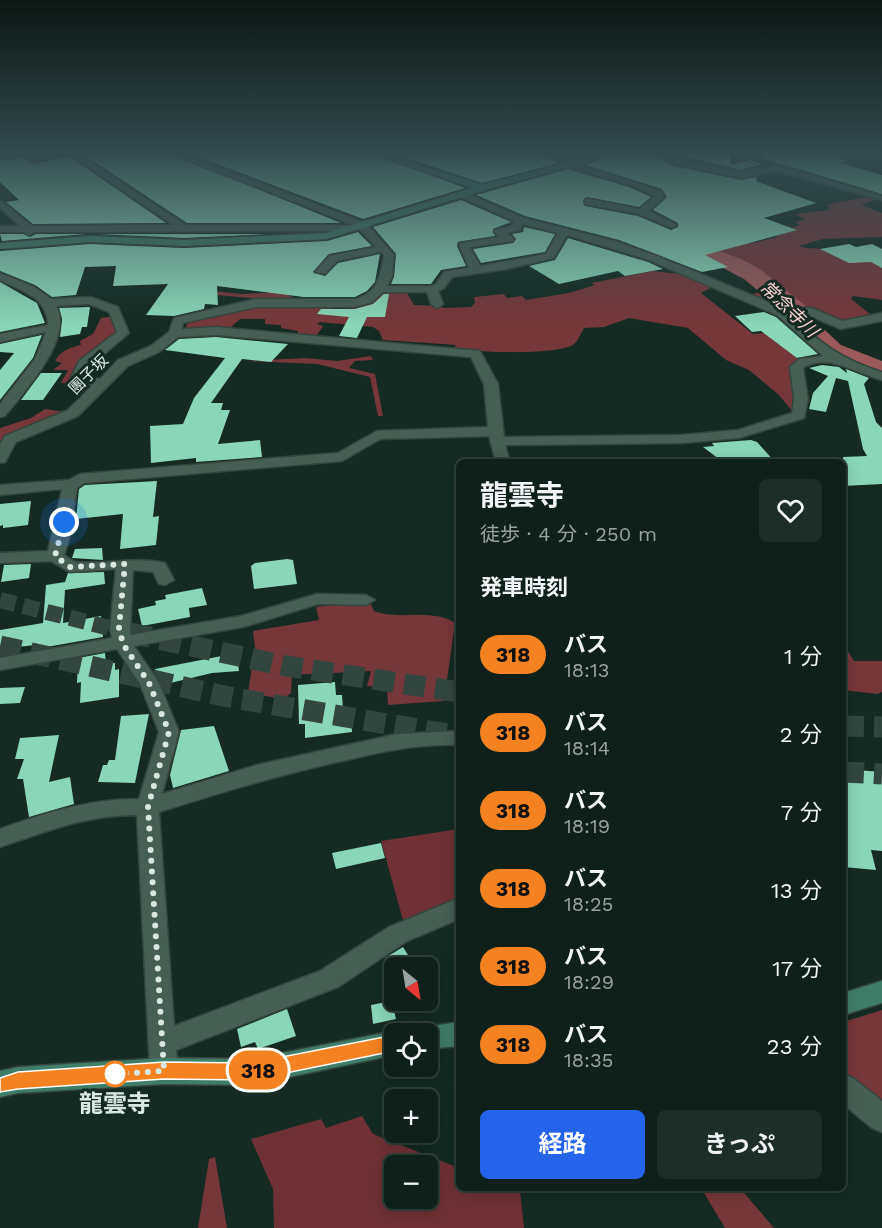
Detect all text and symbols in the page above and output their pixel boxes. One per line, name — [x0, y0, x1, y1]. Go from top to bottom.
water label: 常念寺川 — [756, 276, 824, 343]
street label: 團子坂 — [65, 351, 112, 398]
text: 龍雲寺 — [480, 479, 564, 512]
button: heart — [759, 479, 822, 542]
your location — [49, 507, 79, 537]
text: 徒歩 · 4 分 · 250 m — [480, 522, 657, 546]
text: 発車時刻 — [480, 575, 568, 600]
text: バス — [564, 632, 608, 657]
text: 318 — [496, 642, 530, 667]
text: 1 分 — [784, 644, 822, 669]
text: 18:13 — [564, 658, 610, 682]
text: バス — [564, 710, 608, 735]
text: 318 — [496, 720, 530, 745]
text: 2 分 — [780, 722, 822, 747]
text: 18:14 — [564, 736, 610, 760]
text: バス — [564, 788, 608, 813]
text: 318 — [496, 798, 530, 823]
text: 7 分 — [781, 800, 822, 825]
text: 18:19 — [564, 814, 610, 838]
text: バス — [564, 866, 608, 891]
text: 318 — [496, 876, 530, 901]
text: 13 分 — [771, 878, 822, 903]
text: 18:25 — [564, 892, 613, 916]
text: バス — [564, 944, 608, 969]
text: 318 — [496, 954, 530, 979]
text: 17 分 — [772, 956, 822, 981]
north arrow — [384, 957, 438, 1011]
map controls — [384, 957, 438, 1209]
text: 18:29 — [564, 970, 614, 994]
text: バス — [564, 1022, 608, 1047]
button: locate — [384, 1023, 438, 1077]
text: 318 — [496, 1032, 530, 1057]
text: 23 分 — [767, 1034, 822, 1059]
text: 18:35 — [564, 1048, 613, 1072]
line badge: 318 — [224, 1050, 292, 1090]
text: 318 — [241, 1058, 275, 1083]
marker: 龍雲寺 — [102, 1061, 128, 1087]
button: + — [384, 1089, 438, 1143]
place label: 龍雲寺 — [79, 1090, 151, 1118]
button: 経路 — [480, 1110, 645, 1179]
button: きっぷ — [657, 1110, 822, 1179]
button: − — [384, 1155, 438, 1209]

